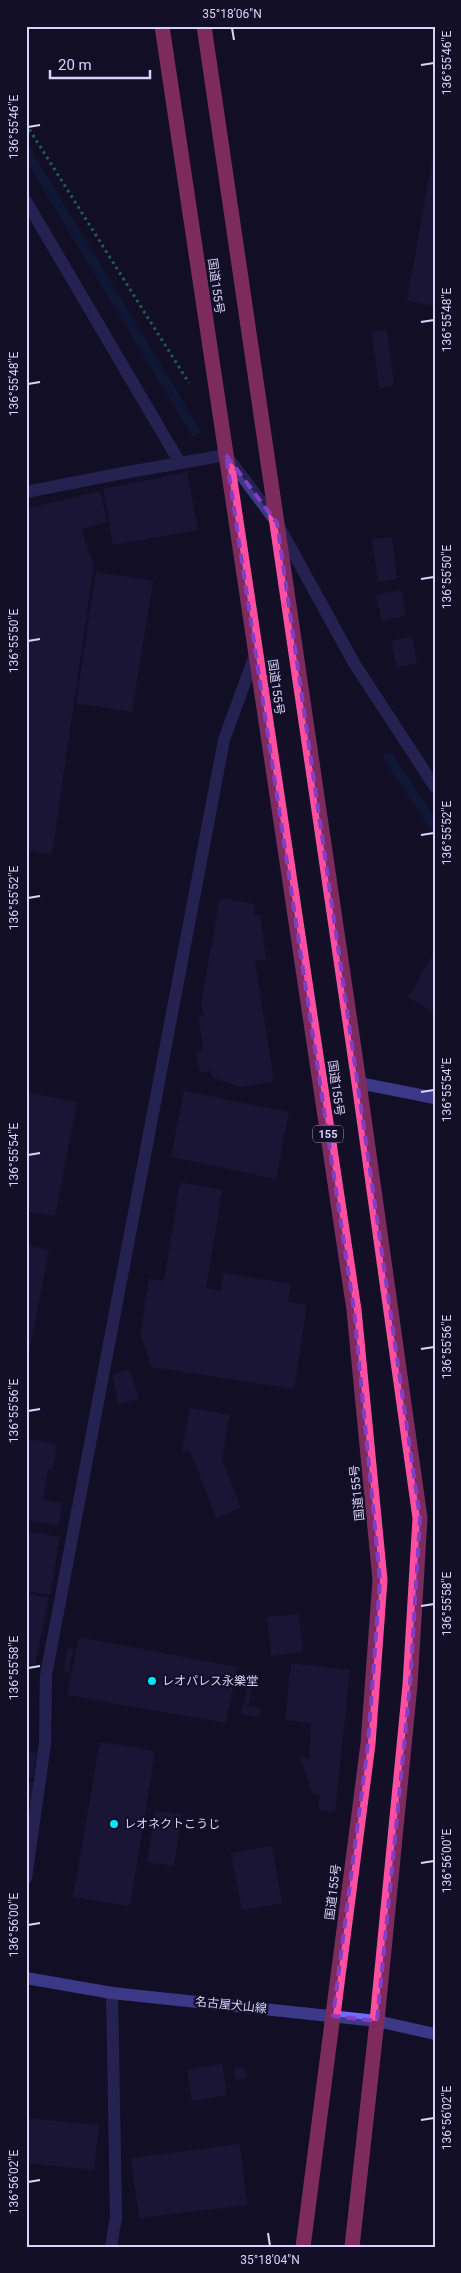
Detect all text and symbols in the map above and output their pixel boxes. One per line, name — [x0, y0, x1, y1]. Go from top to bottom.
text: 35°18'06"N — [202, 7, 262, 21]
text: 136°55'46"E — [440, 31, 454, 95]
scale bar — [50, 48, 150, 80]
text: 20 m — [58, 56, 92, 74]
text: 136°55'46"E — [7, 95, 21, 159]
street label: 国道155号 — [205, 257, 227, 315]
text: 136°55'48"E — [440, 288, 454, 352]
text: 136°55'48"E — [7, 352, 21, 416]
text: 136°55'50"E — [440, 545, 454, 609]
text: 136°55'50"E — [7, 609, 21, 673]
street label: 国道155号 — [265, 658, 287, 716]
text: 136°55'52"E — [440, 801, 454, 865]
text: 136°55'52"E — [7, 866, 21, 930]
text: 136°55'54"E — [440, 1058, 454, 1122]
street label: 国道155号 — [325, 1059, 347, 1117]
text: 136°55'54"E — [7, 1123, 21, 1187]
road number: 155 — [313, 1126, 343, 1142]
text: 136°55'56"E — [440, 1315, 454, 1379]
text: 136°55'56"E — [7, 1379, 21, 1443]
street label: 国道155号 — [347, 1464, 367, 1522]
text: 136°55'58"E — [440, 1572, 454, 1636]
text: 136°55'58"E — [7, 1636, 21, 1700]
place label: レオパレス永樂堂 — [162, 1674, 258, 1688]
marker: レオパレス永樂堂 — [146, 1675, 158, 1687]
place label: レオネクトこうじ — [124, 1817, 220, 1831]
marker: レオネクトこうじ — [108, 1818, 120, 1830]
text: 136°56'00"E — [440, 1829, 454, 1893]
street label: 国道155号 — [323, 1863, 343, 1921]
text: 136°56'00"E — [7, 1893, 21, 1957]
street label: 名古屋犬山線 — [194, 1994, 268, 2016]
text: 136°56'02"E — [440, 2086, 454, 2150]
text: 136°56'02"E — [7, 2150, 21, 2214]
text: 35°18'04"N — [240, 2253, 300, 2267]

